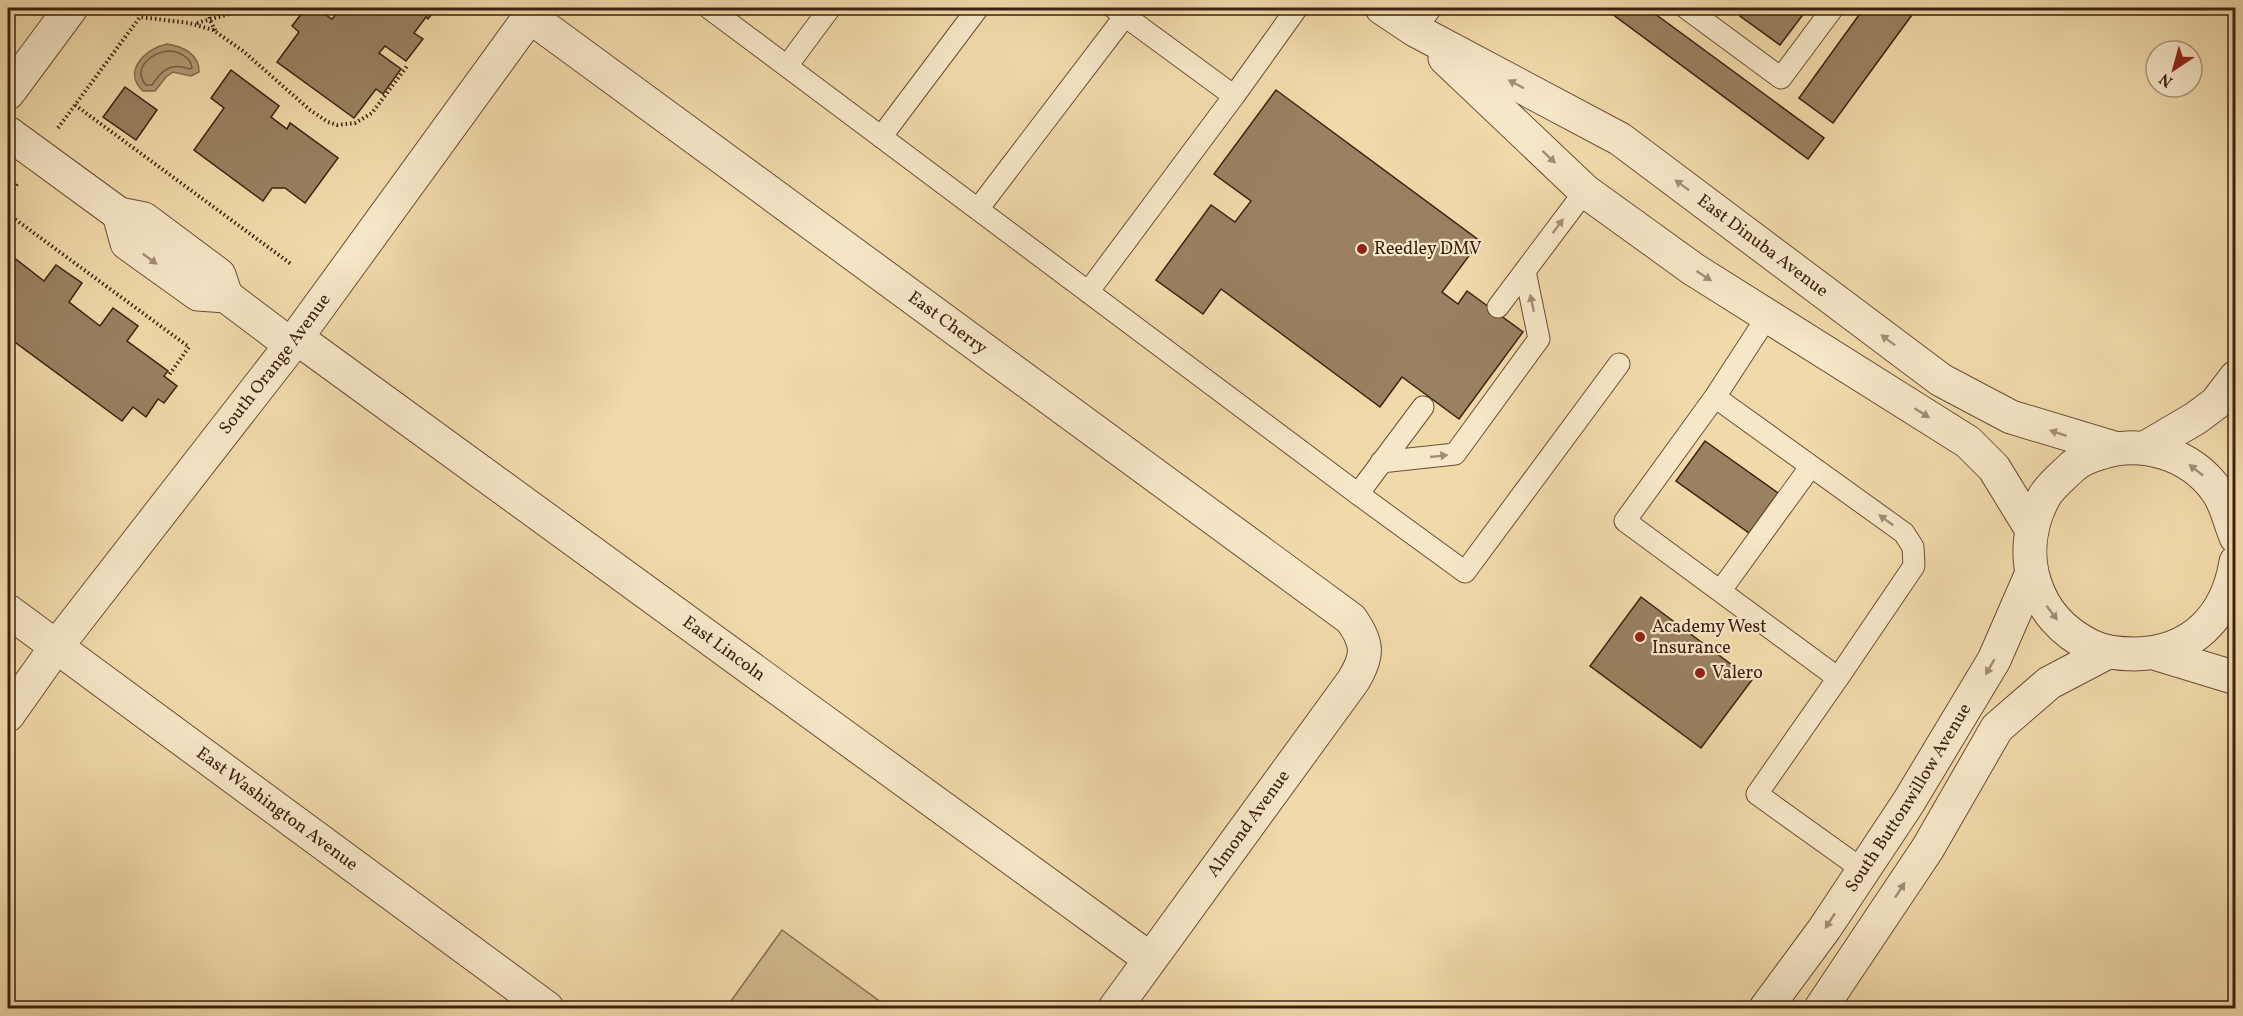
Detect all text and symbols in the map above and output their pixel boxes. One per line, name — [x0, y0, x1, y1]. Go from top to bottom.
north arrow — [2144, 39, 2204, 99]
text: N — [2155, 67, 2178, 92]
one-way arrow — [1507, 79, 1524, 89]
one-way arrow — [1541, 150, 1556, 163]
one-way arrow — [1674, 180, 1689, 192]
street label: East Dinuba Avenue — [1692, 188, 1833, 303]
one-way arrow — [1552, 219, 1564, 234]
place label: Reedley DMV — [1374, 237, 1482, 262]
marker: Reedley DMV — [1355, 242, 1369, 256]
one-way arrow — [141, 253, 157, 265]
one-way arrow — [1695, 270, 1712, 281]
street label: East Cherry — [902, 285, 993, 361]
street label: South Orange Avenue — [213, 289, 337, 440]
one-way arrow — [1526, 294, 1536, 313]
one-way arrow — [1880, 334, 1896, 346]
one-way arrow — [1914, 408, 1930, 419]
one-way arrow — [2049, 427, 2067, 437]
one-way arrow — [1430, 451, 1449, 461]
one-way arrow — [2188, 464, 2204, 477]
one-way arrow — [1878, 514, 1894, 526]
one-way arrow — [2045, 606, 2057, 621]
street label: East Lincoln — [677, 610, 771, 688]
place label: Academy West Insurance — [1652, 615, 1767, 661]
marker: Academy West Insurance — [1633, 630, 1647, 644]
one-way arrow — [1985, 659, 1995, 676]
place label: Valero — [1712, 661, 1763, 686]
marker: Valero — [1693, 666, 1707, 680]
street label: South Buttonwillow Avenue — [1840, 699, 1978, 897]
street label: East Washington Avenue — [191, 741, 363, 877]
street label: Almond Avenue — [1202, 765, 1296, 883]
one-way arrow — [1895, 882, 1906, 899]
one-way arrow — [1824, 912, 1836, 928]

